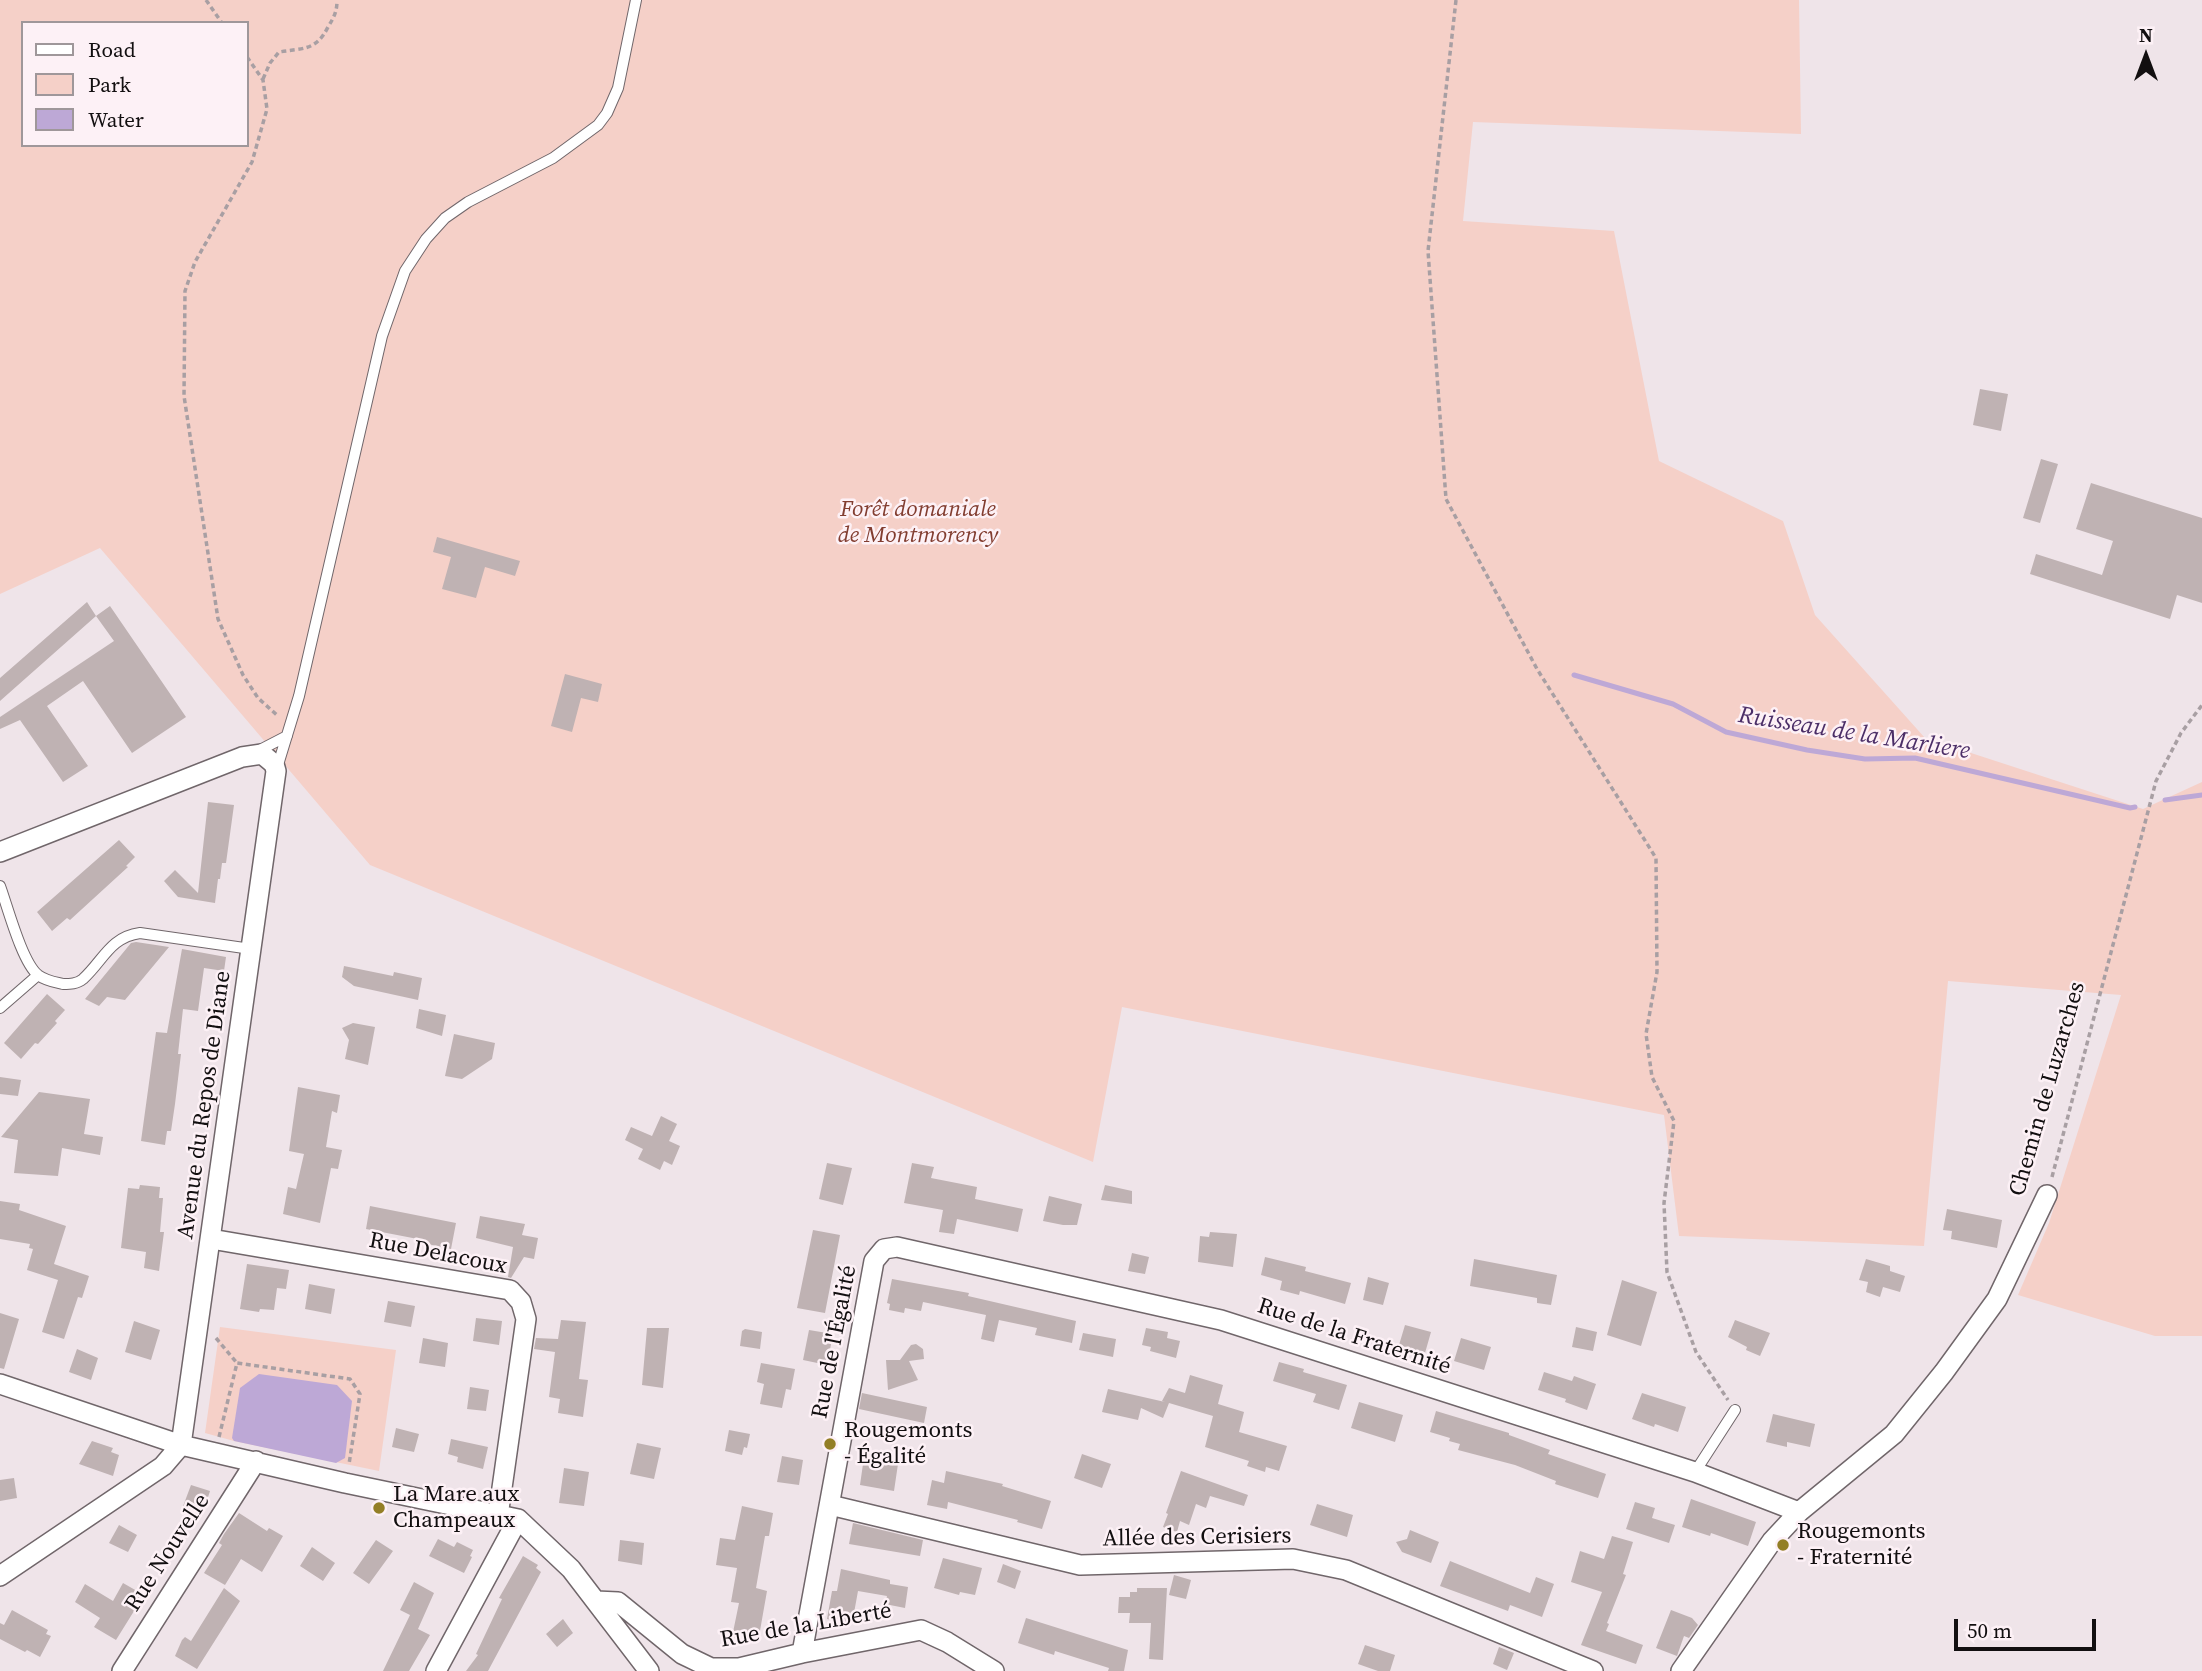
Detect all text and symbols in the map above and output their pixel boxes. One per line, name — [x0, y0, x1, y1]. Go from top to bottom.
legend — [21, 21, 248, 147]
north arrow — [2111, 21, 2181, 91]
text: N — [2139, 22, 2153, 48]
text: Road — [88, 35, 136, 64]
text: Park — [88, 70, 131, 99]
text: Water — [88, 105, 144, 134]
park label: Forêt domaniale de Montmorency — [838, 496, 998, 550]
water label: Ruisseau de la Marliere — [1736, 701, 1972, 767]
street label: Avenue du Repos de Diane — [173, 969, 237, 1241]
street label: Chemin de Luzarches — [2004, 979, 2092, 1199]
street label: Rue Delacoux — [367, 1227, 509, 1281]
street label: Rue de l'Égalité — [807, 1263, 863, 1421]
street label: Rue de la Fraternité — [1254, 1293, 1454, 1381]
place label: Rougemonts - Égalité — [844, 1417, 972, 1471]
marker: Rougemonts - Égalité — [822, 1436, 838, 1452]
place label: La Mare aux Champeaux — [393, 1481, 519, 1535]
street label: Rue Nouvelle — [120, 1489, 216, 1617]
marker: La Mare aux Champeaux — [371, 1500, 387, 1516]
place label: Rougemonts - Fraternité — [1797, 1518, 1925, 1572]
street label: Allée des Cerisiers — [1102, 1523, 1292, 1553]
marker: Rougemonts - Fraternité — [1775, 1537, 1791, 1553]
street label: Rue de la Liberté — [718, 1597, 894, 1655]
scale bar — [1957, 1604, 2099, 1648]
text: 50 m — [1967, 1616, 2012, 1645]

